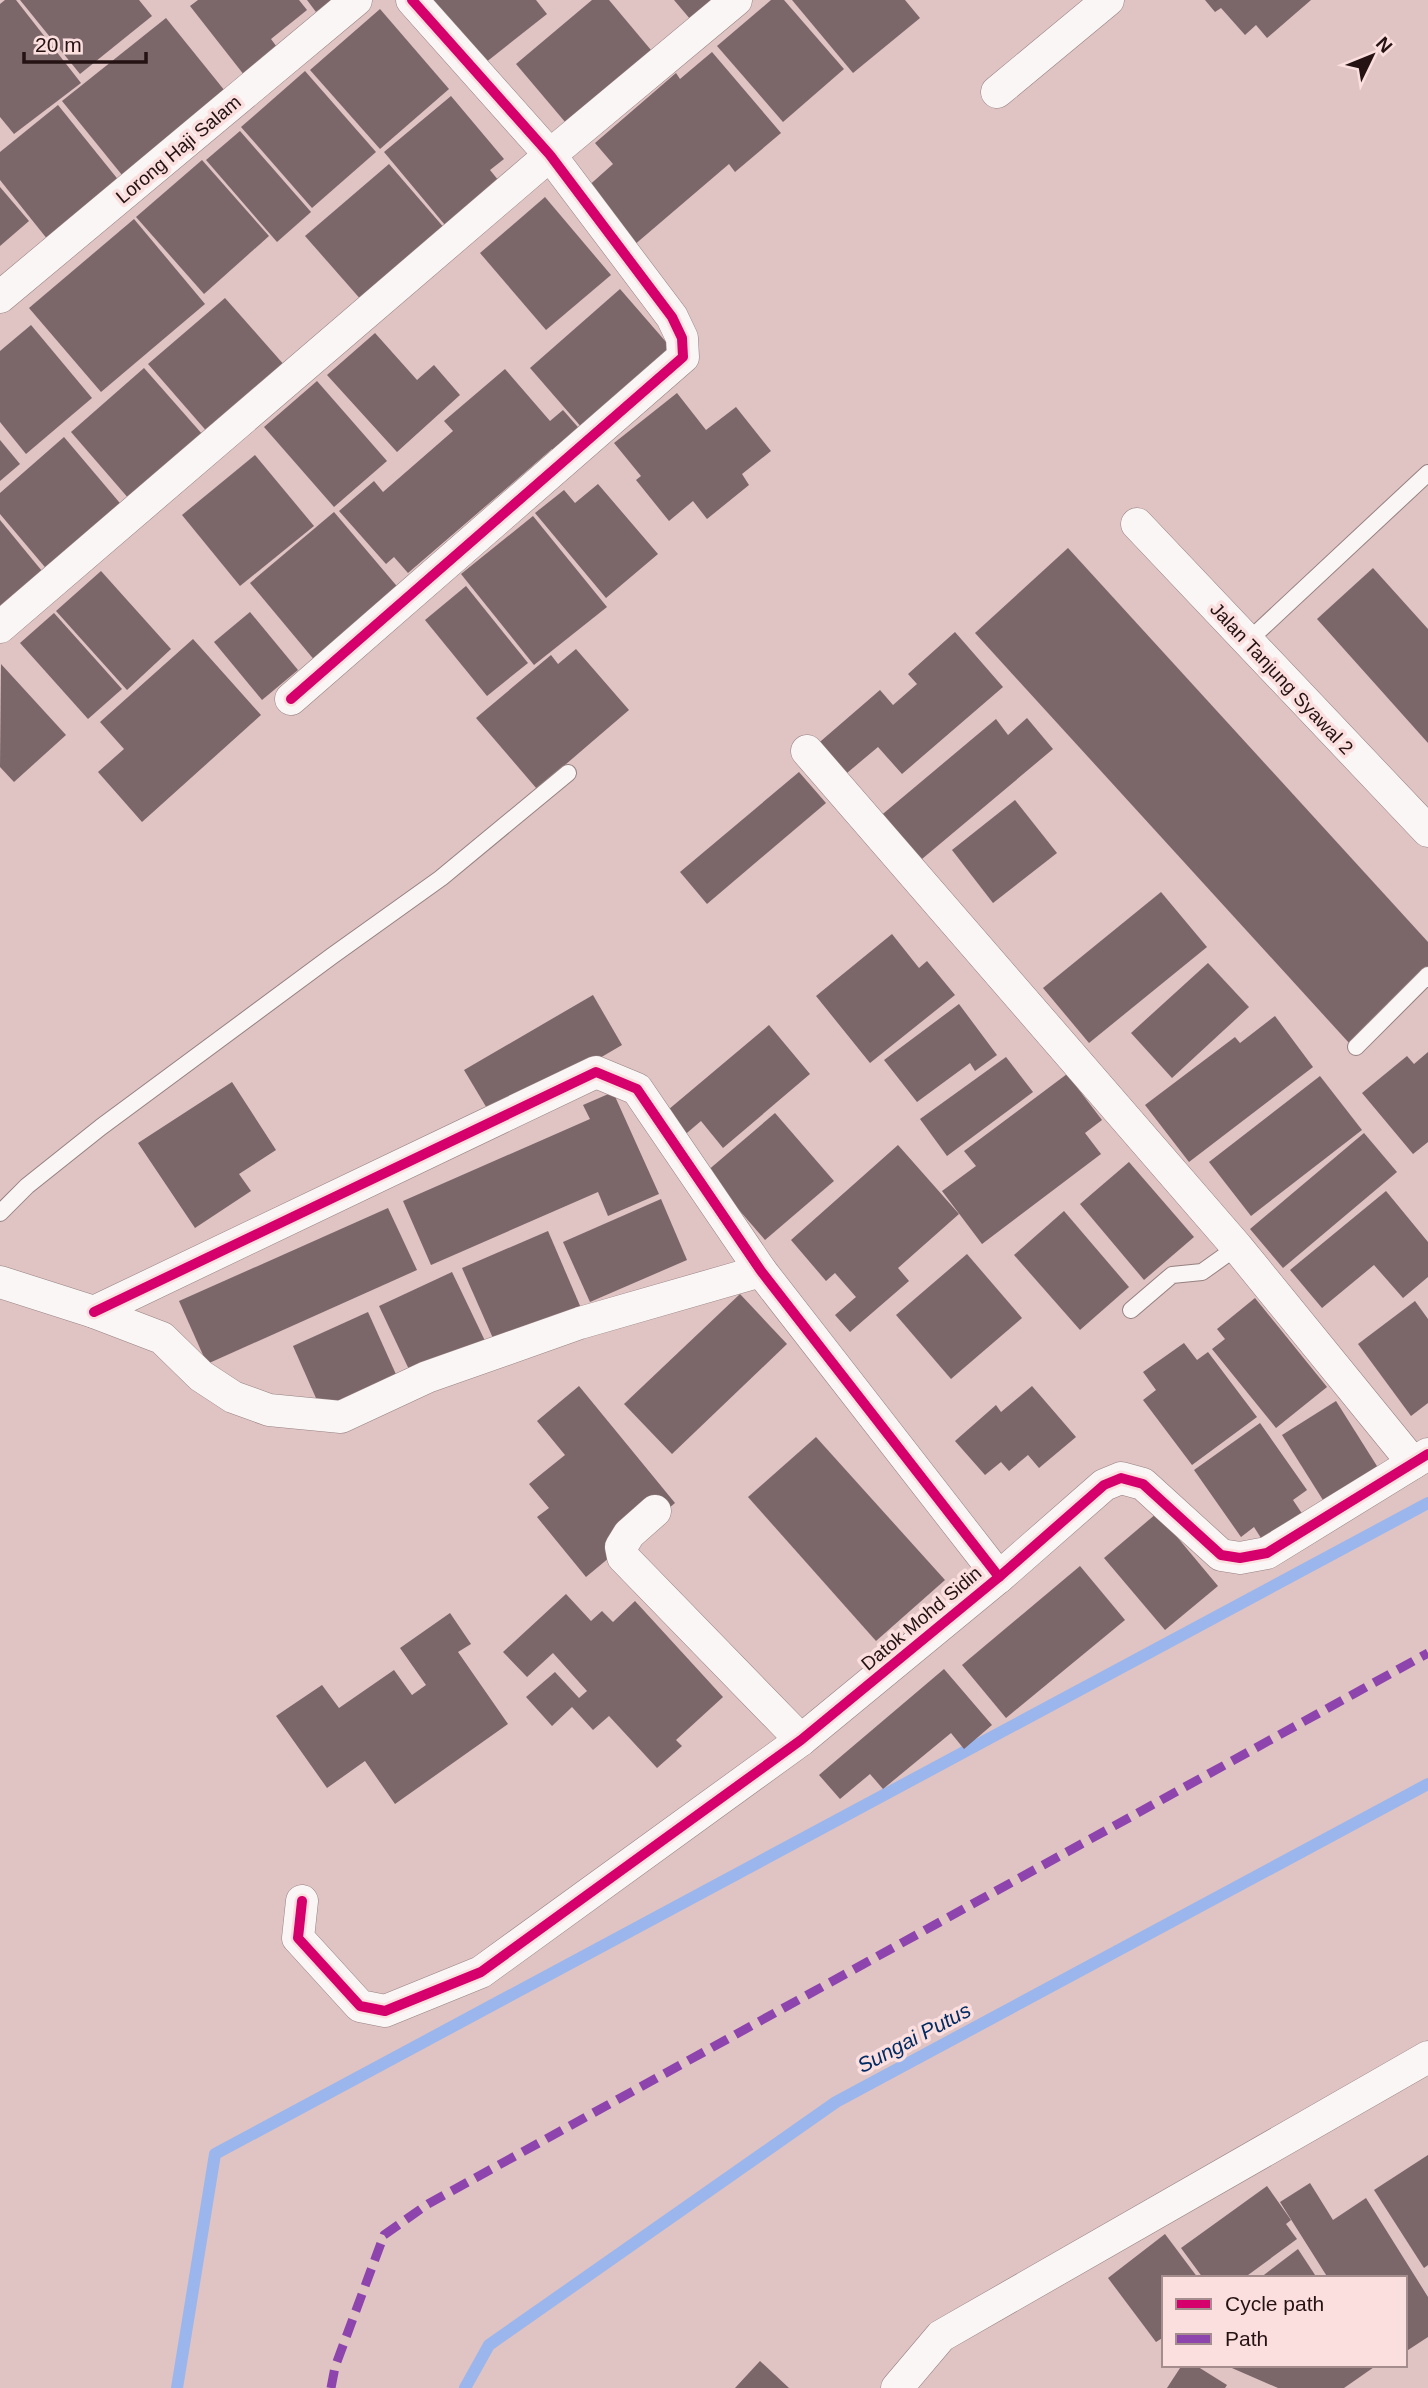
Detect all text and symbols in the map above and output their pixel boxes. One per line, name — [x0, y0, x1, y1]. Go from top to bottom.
scale bar — [24, 21, 147, 65]
north arrow — [1337, 21, 1407, 91]
text: 20 m — [35, 33, 82, 56]
text: N — [1372, 33, 1396, 57]
street label: Lorong Haji Salam — [112, 91, 245, 208]
street label: Jalan Tanjung Syawal 2 — [1206, 598, 1357, 758]
street label: Datok Mohd Sidin — [857, 1562, 986, 1675]
water label: Sungai Putus — [853, 1998, 975, 2077]
legend — [1162, 2276, 1407, 2367]
text: Cycle path — [1225, 2292, 1324, 2315]
text: Path — [1225, 2327, 1268, 2350]

